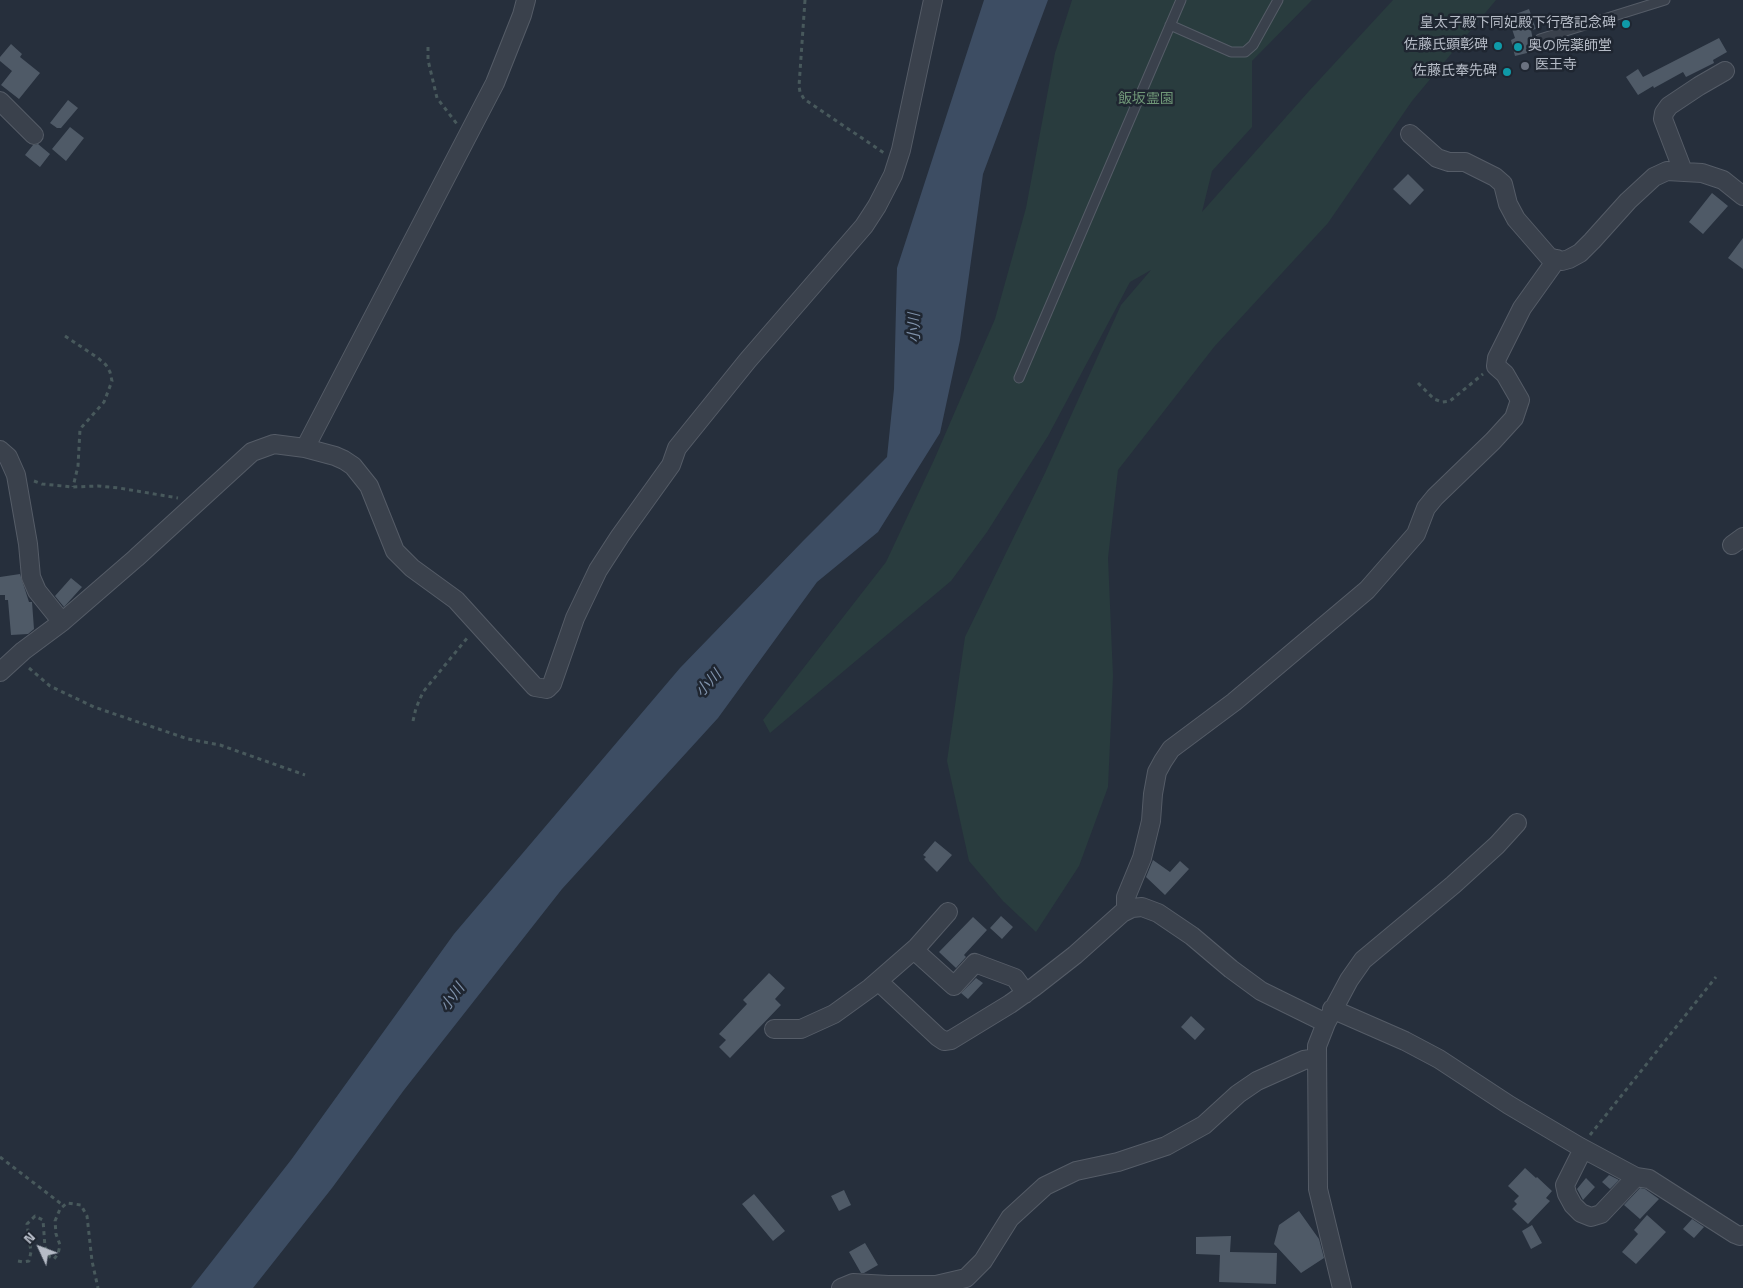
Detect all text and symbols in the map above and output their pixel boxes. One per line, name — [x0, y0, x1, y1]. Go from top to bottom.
place label: 皇太子殿下同妃殿下行啓記念碑 — [1420, 16, 1616, 32]
marker: 皇太子殿下同妃殿下行啓記念碑 — [1620, 18, 1632, 30]
place label: 佐藤氏顕彰碑 — [1404, 38, 1488, 54]
place label: 奥の院薬師堂 — [1528, 39, 1612, 55]
marker: 佐藤氏顕彰碑 — [1492, 40, 1504, 52]
marker: 奥の院薬師堂 — [1512, 41, 1524, 53]
place label: 医王寺 — [1535, 58, 1577, 74]
marker: 医王寺 — [1519, 60, 1531, 72]
place label: 佐藤氏奉先碑 — [1413, 64, 1497, 80]
marker: 佐藤氏奉先碑 — [1501, 66, 1513, 78]
park label: 飯坂霊園 — [1118, 92, 1174, 108]
water label: 小川 — [906, 313, 924, 343]
water label: 小川 — [692, 667, 726, 701]
water label: 小川 — [437, 981, 469, 1015]
north arrow — [15, 1223, 65, 1273]
text: N — [18, 1227, 40, 1248]

